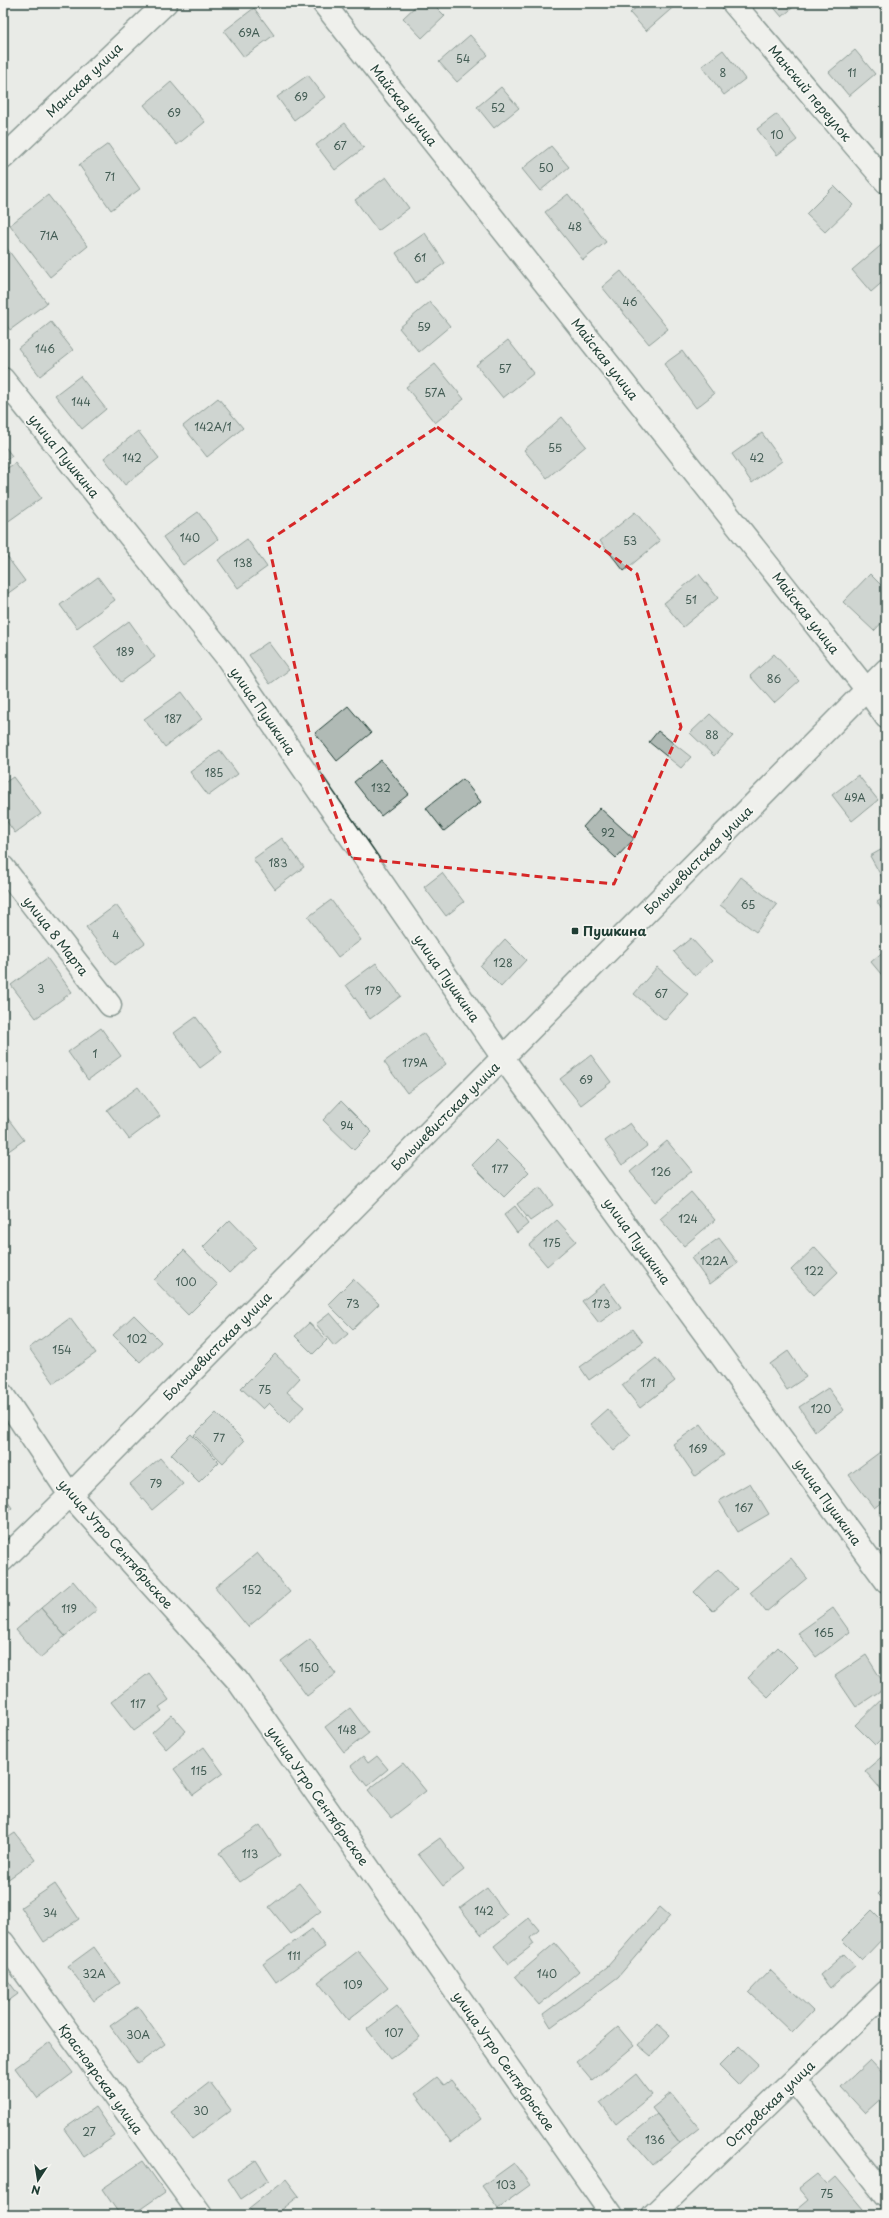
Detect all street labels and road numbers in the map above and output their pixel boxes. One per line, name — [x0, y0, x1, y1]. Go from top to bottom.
street label: Манская улица — [41, 37, 127, 121]
street label: Манский переулок — [764, 40, 857, 145]
street label: Майская улица — [366, 60, 443, 150]
street label: Майская улица — [567, 314, 644, 404]
street label: улица Пушкина — [25, 410, 105, 502]
street label: Майская улица — [768, 568, 845, 658]
street label: улица Пушкина — [226, 663, 301, 759]
street label: Большевистская улица — [639, 800, 757, 918]
street label: улица 8 Марта — [19, 892, 94, 980]
street label: улица Пушкина — [410, 930, 485, 1026]
street label: Большевистская улица — [386, 1056, 504, 1174]
street label: улица Пушкина — [599, 1193, 676, 1289]
street label: Большевистская улица — [158, 1286, 276, 1404]
street label: улица Пушкина — [790, 1454, 867, 1550]
street label: улица Утро Сентябрьское — [55, 1475, 178, 1613]
street label: улица Утро Сентябрьское — [263, 1722, 374, 1869]
street label: улица Утро Сентябрьское — [449, 1987, 560, 2134]
street label: Красноярская улица — [55, 2020, 148, 2138]
street label: Островская улица — [721, 2055, 819, 2151]

